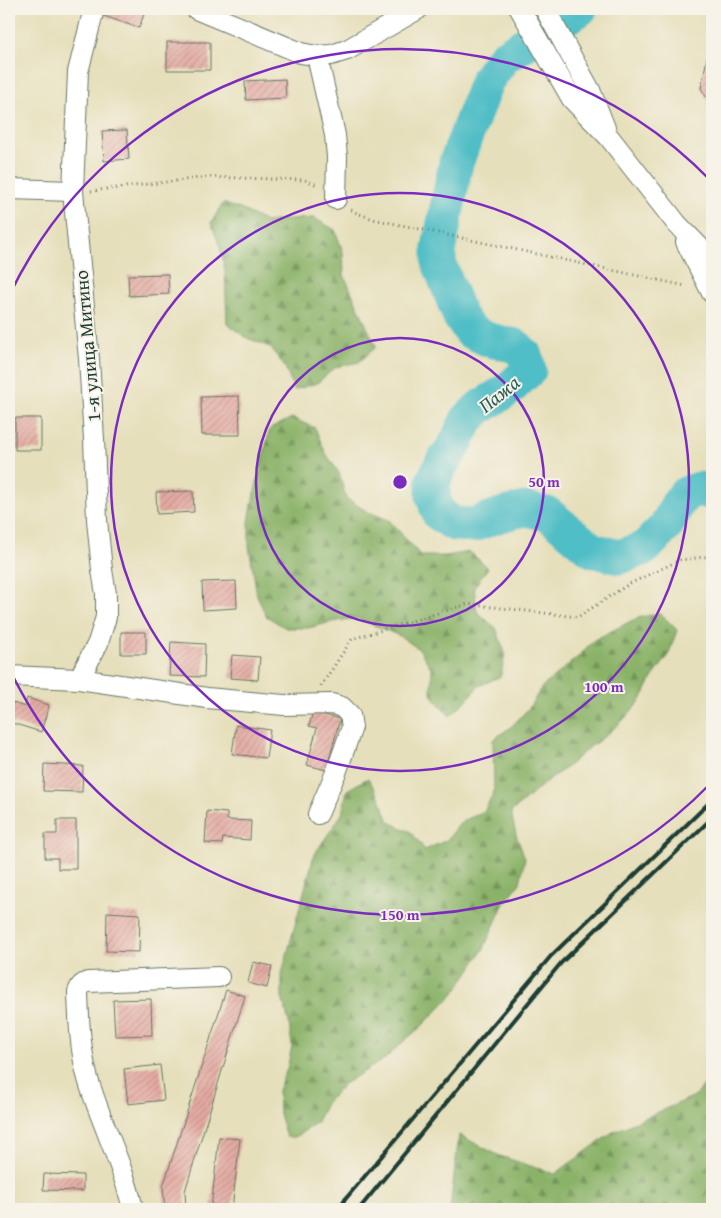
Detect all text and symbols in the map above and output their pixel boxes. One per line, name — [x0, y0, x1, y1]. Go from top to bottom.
street label: 1-я улица Митино — [66, 269, 108, 423]
water label: Пажа — [472, 367, 526, 419]
text: 50 m — [528, 471, 560, 492]
centre of rings — [391, 473, 409, 491]
text: 100 m — [584, 676, 624, 697]
text: 150 m — [380, 904, 420, 925]

